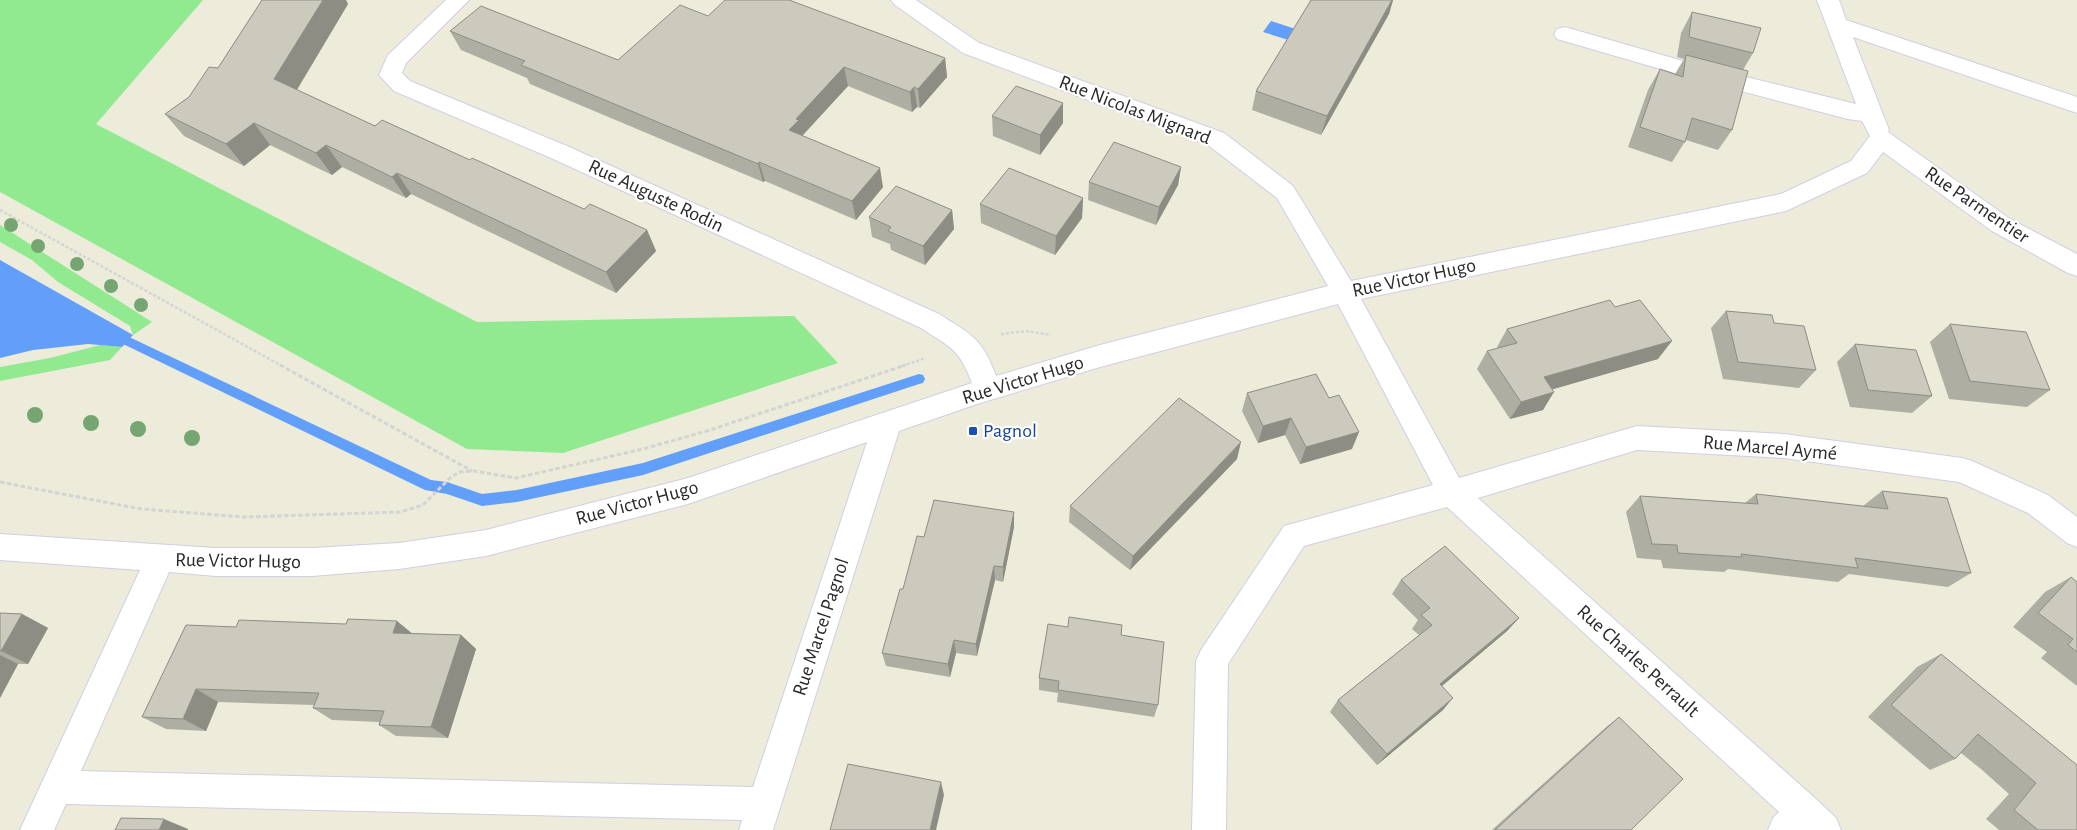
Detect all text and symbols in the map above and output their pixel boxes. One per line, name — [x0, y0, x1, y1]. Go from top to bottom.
street label: Rue Nicolas Mignard — [1056, 72, 1214, 148]
street label: Rue Auguste Rodin — [585, 156, 727, 236]
street label: Rue Parmentier — [1921, 163, 2033, 247]
street label: Rue Victor Hugo — [1350, 255, 1478, 301]
street label: Rue Victor Hugo — [960, 352, 1086, 408]
place label: Pagnol — [983, 421, 1037, 441]
marker: Pagnol — [967, 425, 979, 437]
street label: Rue Marcel Aymé — [1702, 432, 1838, 464]
street label: Rue Victor Hugo — [574, 477, 700, 529]
street label: Rue Victor Hugo — [175, 550, 301, 572]
street label: Rue Marcel Pagnol — [789, 556, 853, 698]
street label: Rue Charles Perrault — [1573, 601, 1703, 721]

